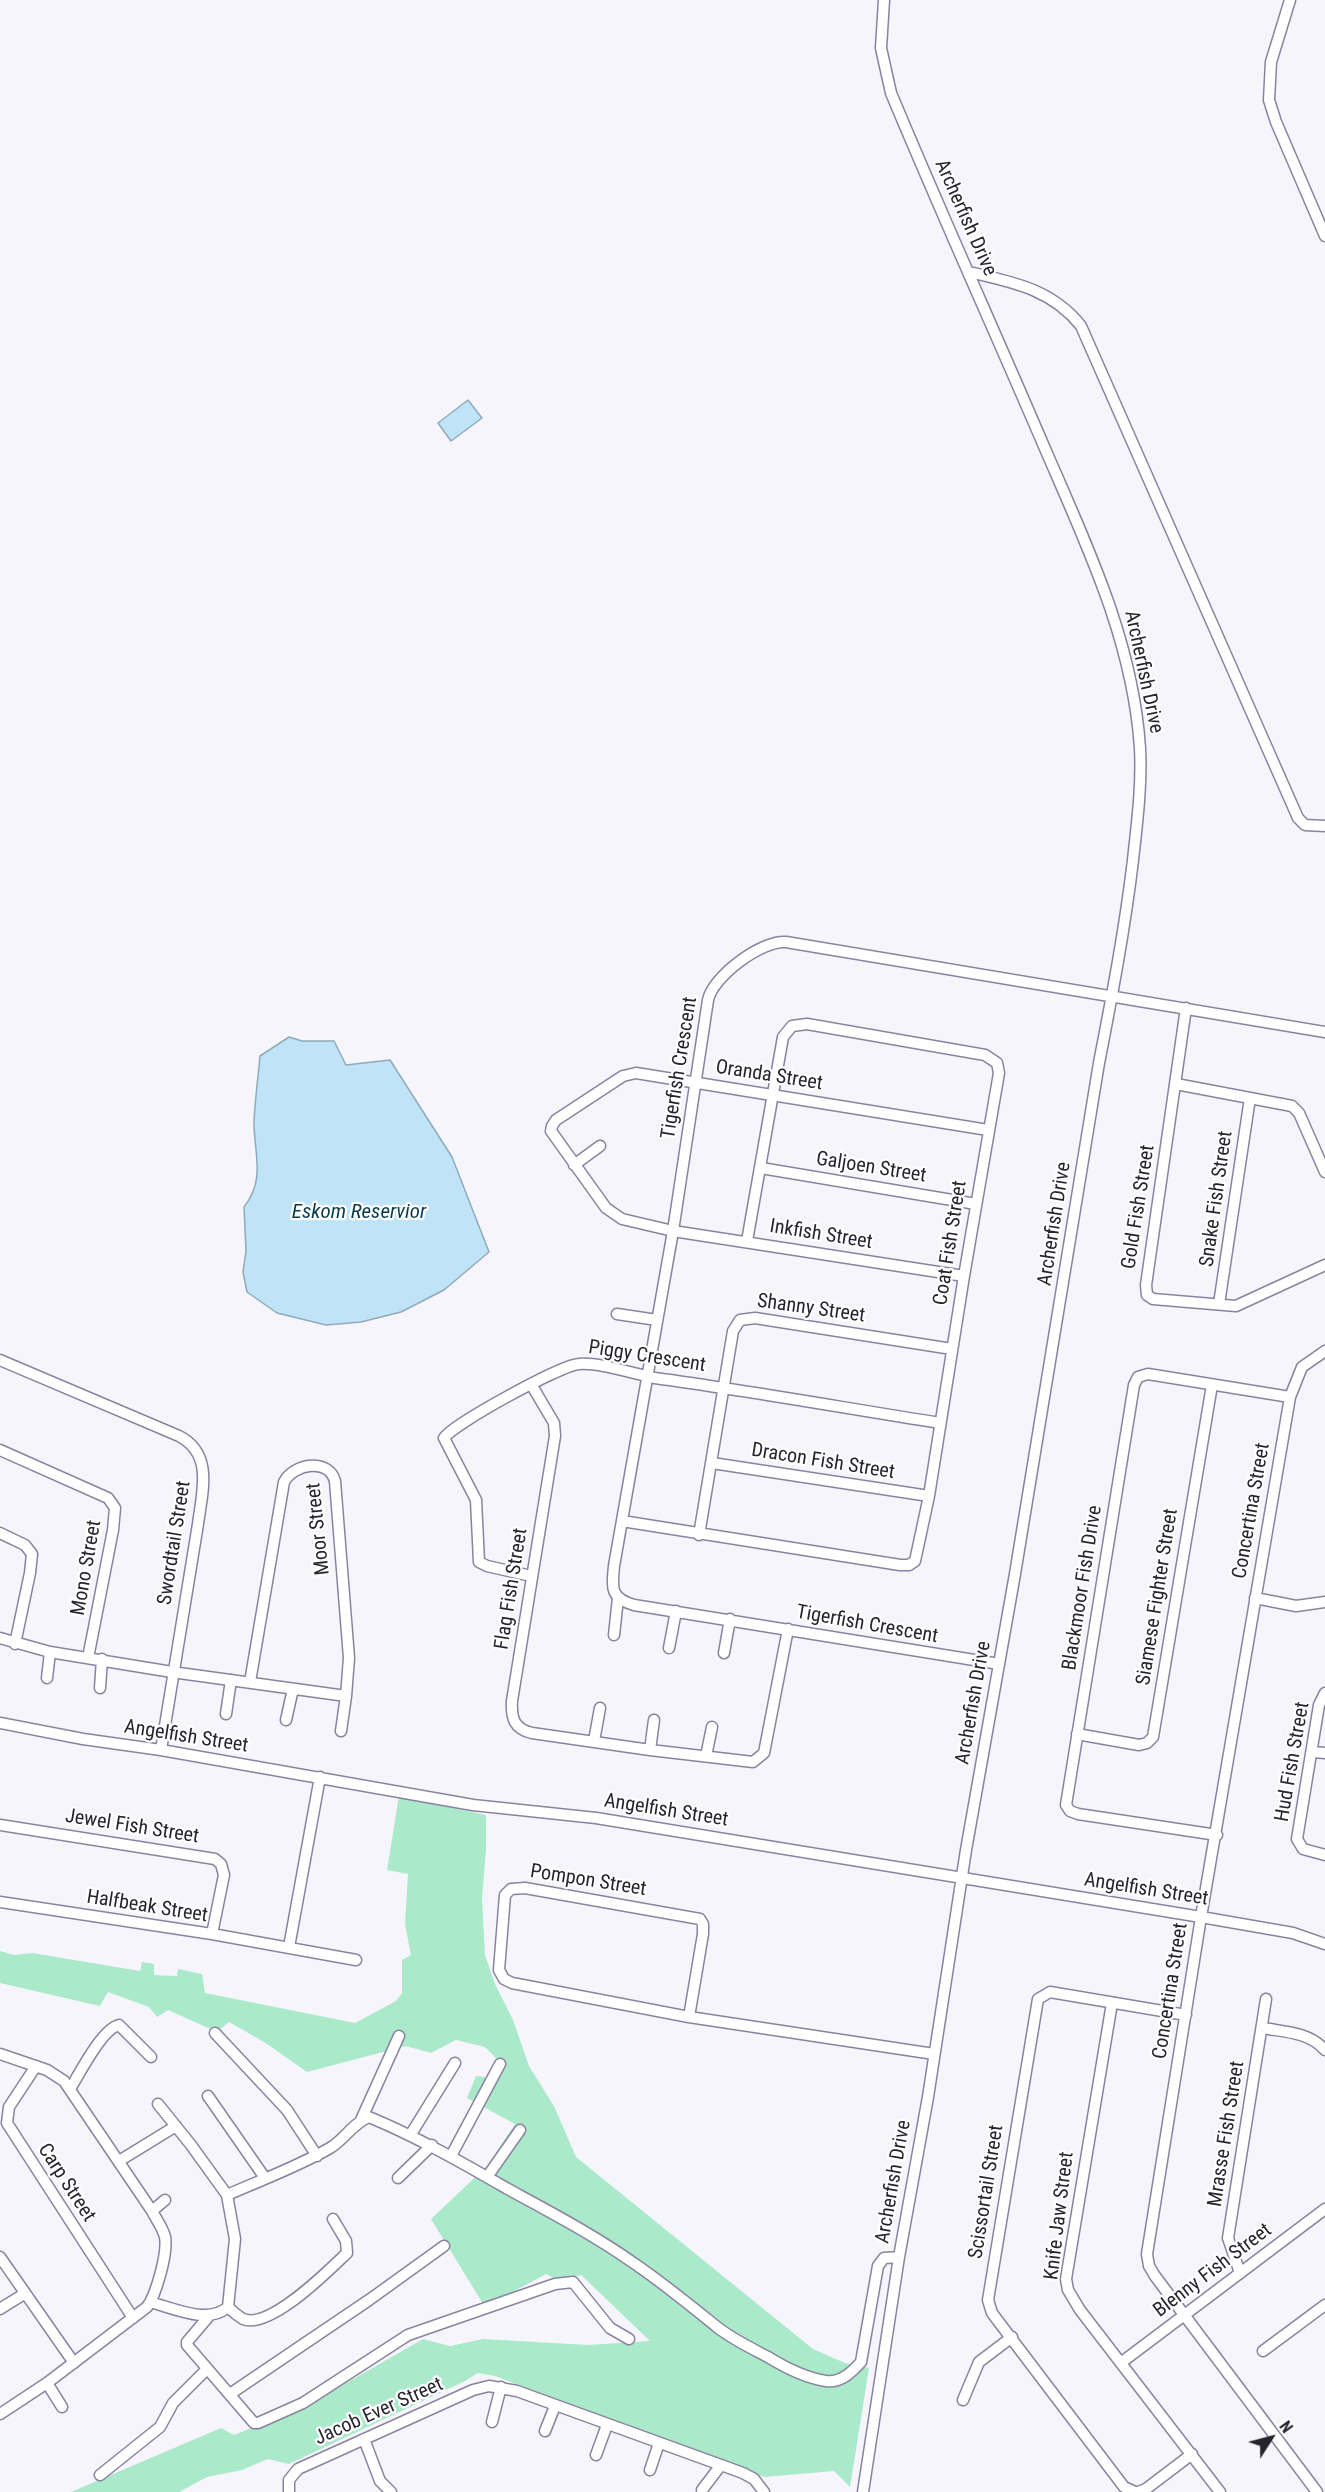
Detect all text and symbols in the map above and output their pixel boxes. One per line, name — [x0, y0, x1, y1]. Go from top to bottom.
street label: Archerfish Drive — [929, 156, 1001, 280]
street label: Archerfish Drive — [1118, 608, 1168, 736]
street label: Tigerfish Crescent — [657, 995, 703, 1141]
street label: Oranda Street — [714, 1056, 824, 1096]
street label: Snake Fish Street — [1196, 1130, 1238, 1268]
street label: Gold Fish Street — [1117, 1143, 1161, 1271]
street label: Galjoen Street — [814, 1147, 928, 1189]
street label: Archerfish Drive — [1033, 1160, 1077, 1288]
street label: Coat Fish Street — [929, 1179, 973, 1307]
water label: Eskom Reservior — [292, 1200, 426, 1226]
street label: Inkfish Street — [768, 1215, 874, 1255]
street label: Shanny Street — [755, 1290, 867, 1328]
street label: Piggy Crescent — [587, 1336, 707, 1378]
street label: Dracon Fish Street — [750, 1439, 896, 1485]
street label: Concertina Street — [1228, 1441, 1276, 1581]
street label: Swordtail Street — [153, 1479, 197, 1607]
street label: Moor Street — [302, 1482, 336, 1576]
street label: Blackmoor Fish Drive — [1058, 1504, 1108, 1672]
street label: Siamese Fighter Street — [1132, 1507, 1184, 1687]
street label: Mono Street — [67, 1518, 107, 1618]
street label: Flag Fish Street — [491, 1527, 533, 1651]
street label: Tigerfish Crescent — [794, 1601, 940, 1649]
street label: Archerfish Drive — [951, 1639, 997, 1767]
street label: Hud Fish Street — [1271, 1700, 1315, 1824]
street label: Angelfish Street — [122, 1715, 250, 1759]
street label: Angelfish Street — [602, 1789, 730, 1833]
street label: Jewel Fish Street — [63, 1805, 201, 1849]
street label: Pompon Street — [528, 1860, 648, 1902]
street label: Angelfish Street — [1082, 1868, 1210, 1912]
street label: Halfbeak Street — [85, 1886, 209, 1928]
street label: Concertina Street — [1148, 1921, 1194, 2061]
street label: Mrasse Fish Street — [1204, 2060, 1250, 2208]
street label: Archerfish Drive — [871, 2118, 917, 2246]
street label: Scissortail Street — [965, 2123, 1009, 2261]
street label: Carp Street — [32, 2139, 100, 2227]
street label: Knife Jaw Street — [1040, 2151, 1080, 2281]
street label: Blenny Fish Street — [1149, 2219, 1277, 2323]
street label: Jacob Ever Street — [311, 2373, 447, 2451]
north arrow — [1241, 2408, 1301, 2468]
text: N — [1275, 2418, 1297, 2437]

